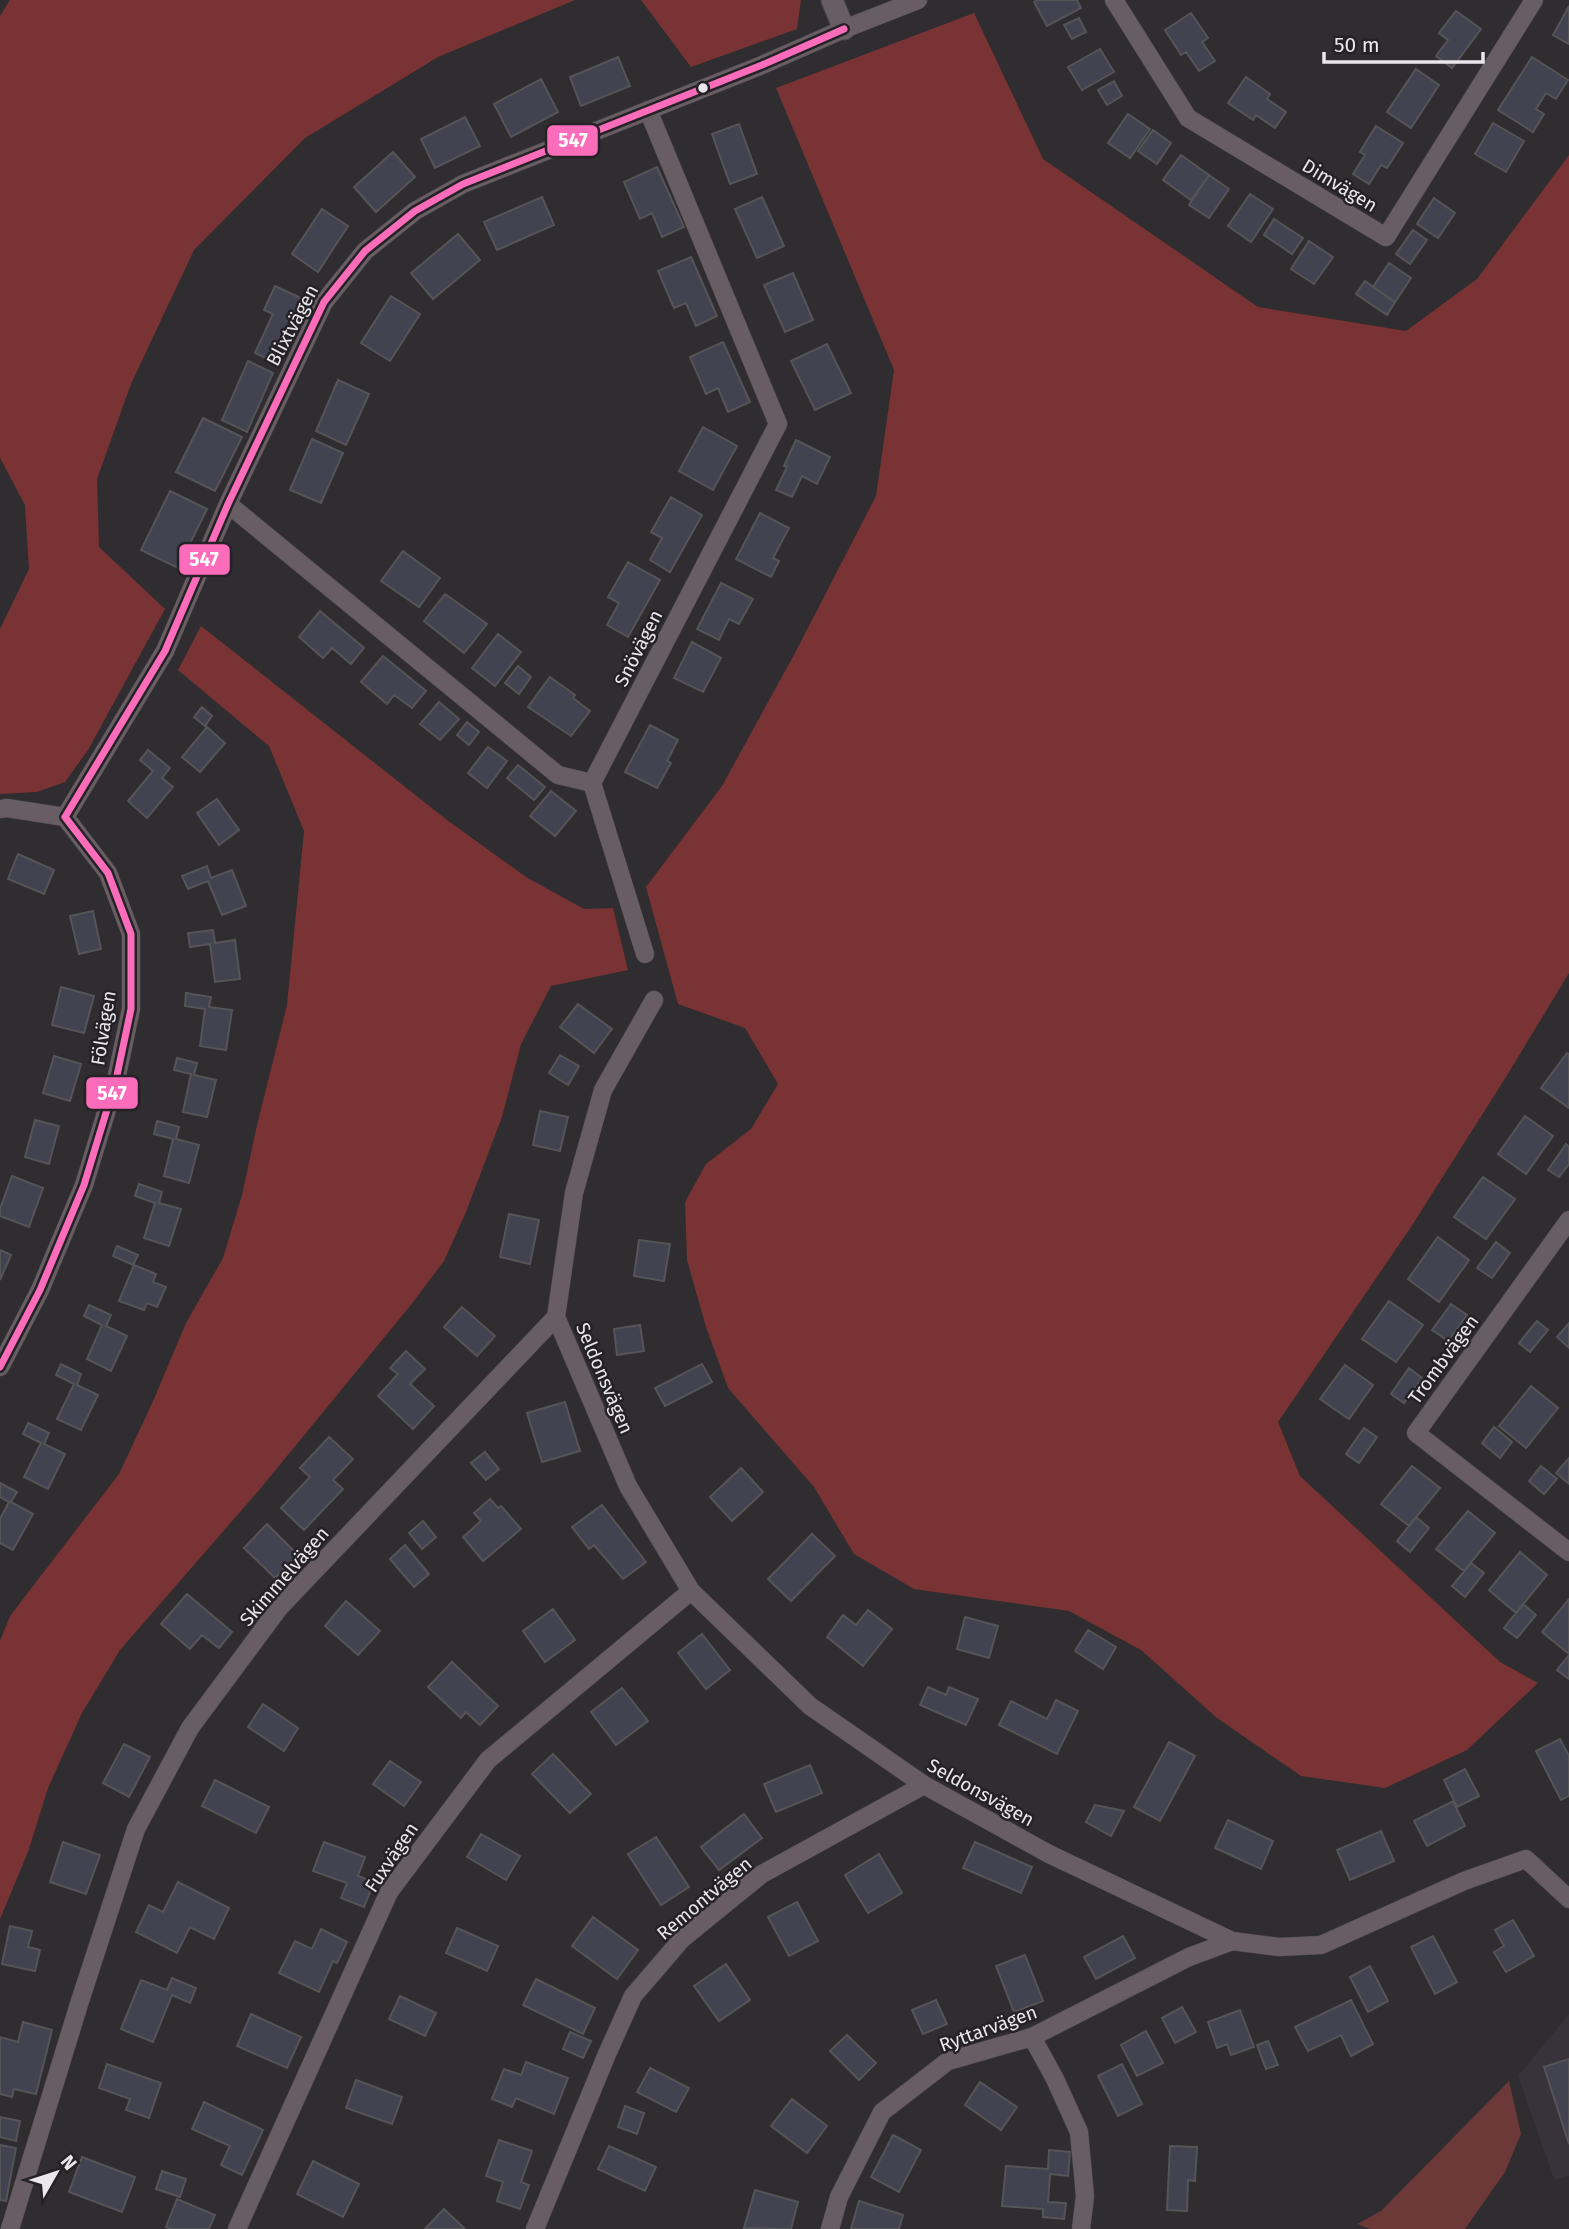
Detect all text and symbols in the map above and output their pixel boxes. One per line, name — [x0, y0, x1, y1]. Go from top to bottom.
scale bar — [1324, 21, 1483, 65]
text: 50 m — [1334, 32, 1380, 58]
unlabelled marker — [696, 81, 710, 95]
line badge: 547 — [546, 124, 599, 157]
text: 547 — [558, 129, 588, 152]
street label: Dimvägen — [1298, 154, 1382, 217]
street label: Blixtvägen — [261, 281, 323, 370]
line badge: 547 — [178, 543, 231, 576]
text: 547 — [189, 548, 219, 571]
street label: Snövägen — [609, 606, 667, 690]
street label: Fölvägen — [86, 989, 121, 1067]
line badge: 547 — [85, 1076, 139, 1110]
text: 547 — [97, 1082, 127, 1105]
street label: Trombvägen — [1403, 1310, 1484, 1408]
street label: Seldonsvägen — [571, 1319, 638, 1437]
street label: Skimmelvägen — [235, 1522, 334, 1631]
street label: Seldonsvägen — [923, 1754, 1038, 1831]
street label: Fuxvägen — [360, 1818, 423, 1897]
street label: Remontvägen — [652, 1852, 757, 1945]
street label: Ryttarvägen — [936, 2000, 1040, 2057]
north arrow — [21, 2138, 91, 2208]
text: N — [56, 2150, 82, 2175]

